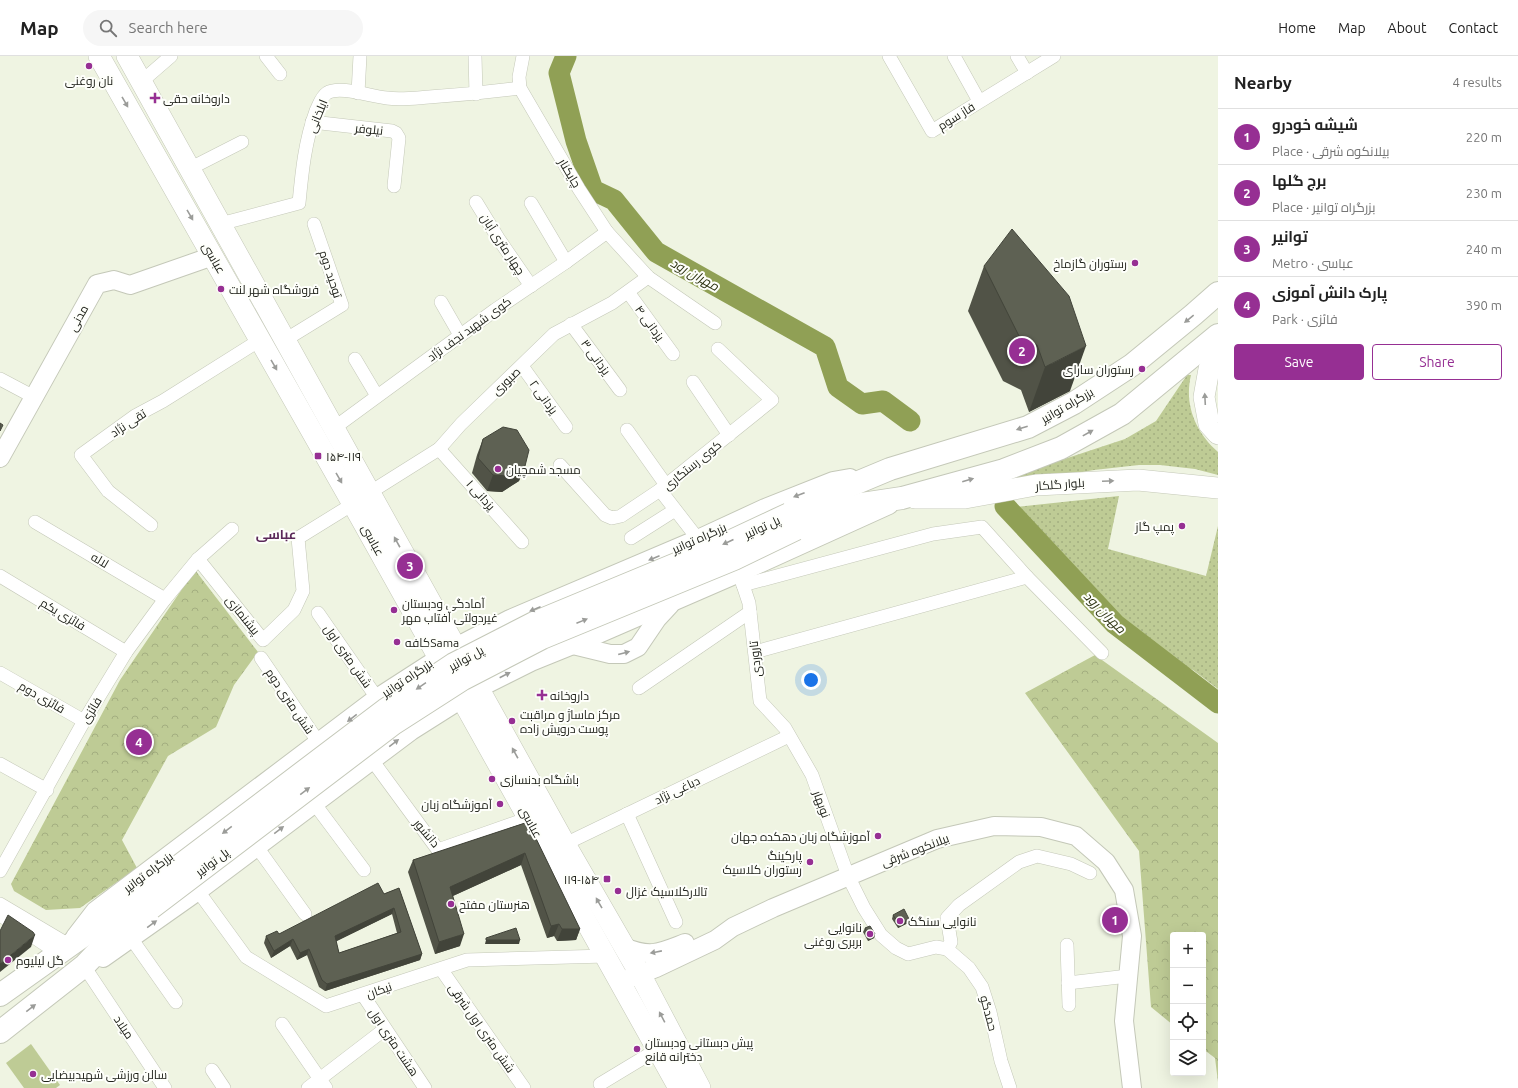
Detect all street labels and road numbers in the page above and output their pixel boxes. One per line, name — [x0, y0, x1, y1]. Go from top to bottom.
street label: ایلخانی — [304, 97, 330, 135]
street label: فاز سوم — [935, 100, 978, 134]
street label: نیلوفر — [353, 121, 384, 138]
street label: چایکنار — [553, 155, 584, 191]
street label: چهار متری آبان — [476, 211, 528, 279]
street label: عباسى — [199, 240, 228, 276]
street label: توحید دوم — [315, 249, 345, 301]
street label: کوی شهید نجف نژاد — [425, 294, 514, 365]
street label: مدنی — [66, 303, 91, 334]
street label: یزدانی ۴ — [632, 303, 668, 344]
street label: یزدانی ۳ — [578, 337, 614, 378]
street label: صبوری — [489, 364, 524, 398]
street label: یزدانی ۲ — [527, 378, 561, 418]
street label: بزرگراه توانیر — [1038, 385, 1096, 427]
street label: تقی نژاد — [108, 406, 150, 440]
street label: کوی رستگاری — [661, 438, 724, 493]
street label: بلوار گلکار — [1034, 476, 1085, 493]
street label: یزدانی ۱ — [463, 477, 498, 514]
street label: پل توانیر — [741, 513, 784, 544]
street label: بزرگراه توانیر — [669, 520, 729, 557]
street label: عباسى — [358, 522, 387, 558]
street label: لاله — [89, 550, 111, 570]
street label: پیشنمازی — [221, 593, 263, 640]
street label: فائزی یکم — [37, 596, 88, 634]
street label: شش متری اول — [321, 622, 375, 691]
street label: تاروردی — [747, 639, 764, 678]
street label: پل توانیر — [445, 643, 488, 676]
street label: بزرگراه توانیر — [378, 656, 435, 701]
street label: شش متری دوم — [262, 666, 317, 737]
street label: فائزی دوم — [16, 679, 67, 717]
street label: فائزی — [78, 694, 105, 726]
street label: دباغی نژاد — [652, 773, 702, 807]
street label: نوبهار — [810, 788, 833, 820]
street label: عباسى — [516, 804, 545, 840]
street label: دانشور — [410, 816, 443, 850]
street label: بیلانکوه شرقی — [879, 831, 951, 870]
street label: پل توانیر — [192, 845, 234, 882]
street label: بزرگراه توانیر — [120, 849, 176, 896]
street label: نیکان — [365, 980, 394, 1001]
street label: شش متری اول شرقی — [446, 981, 518, 1075]
street label: حمدگو — [977, 994, 1000, 1032]
street label: هشت متری اول — [366, 1006, 421, 1079]
street label: میلاد — [111, 1013, 136, 1042]

